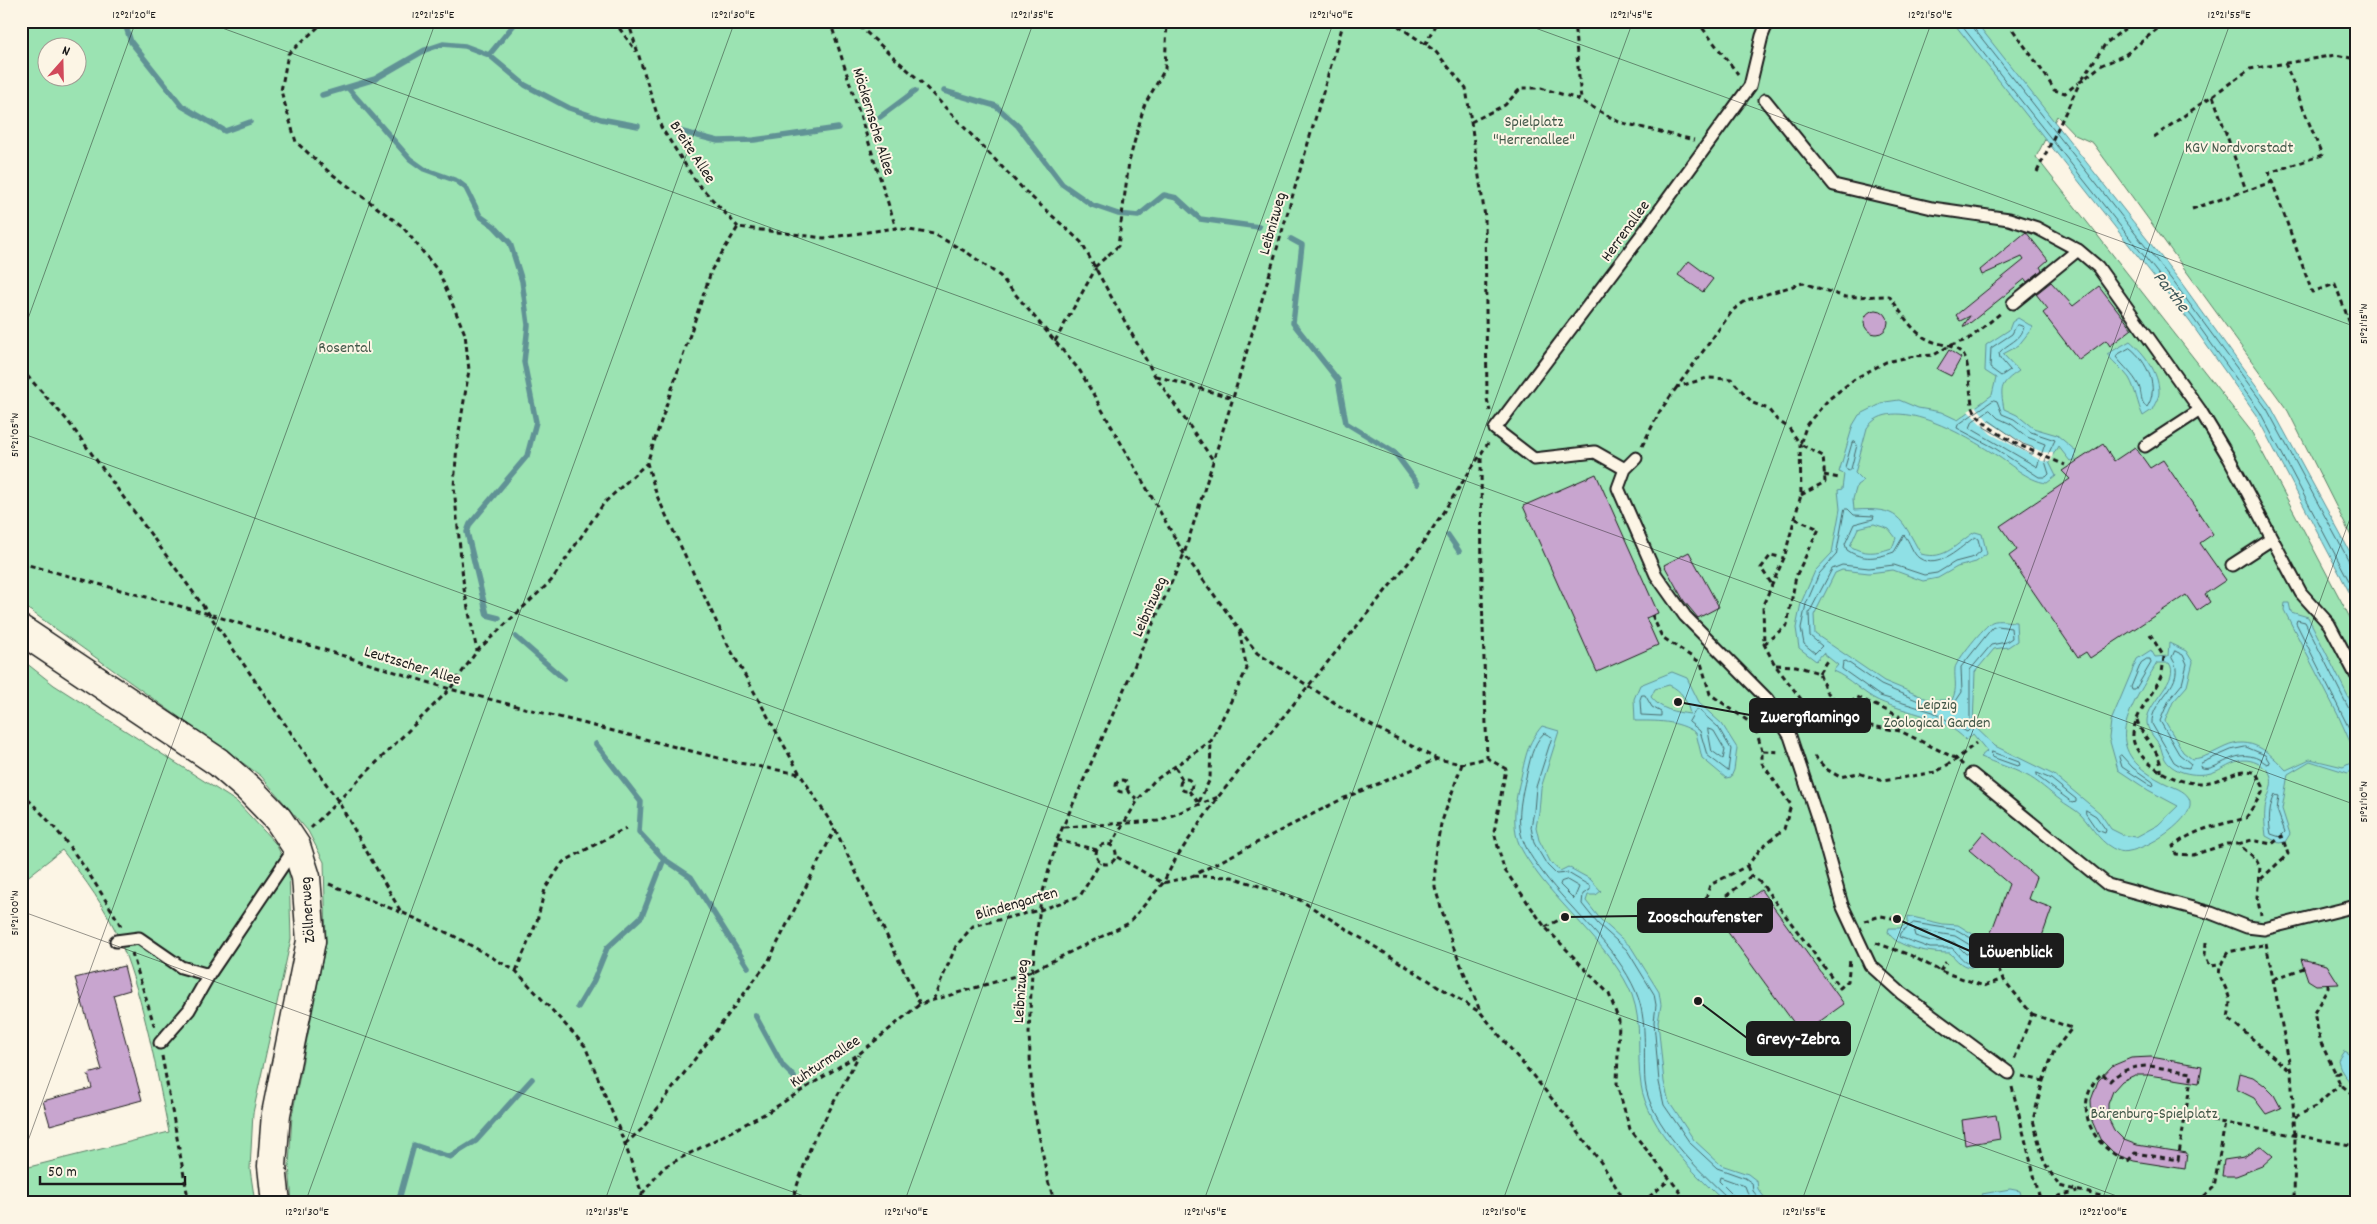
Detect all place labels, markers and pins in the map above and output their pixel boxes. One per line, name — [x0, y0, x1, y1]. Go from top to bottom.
callout: Zwergflamingo — [1750, 699, 1870, 732]
callout: Zooschaufenster — [1638, 899, 1772, 932]
callout: Löwenblick — [1970, 934, 2063, 967]
callout: Grevy-Zebra — [1747, 1022, 1850, 1055]

